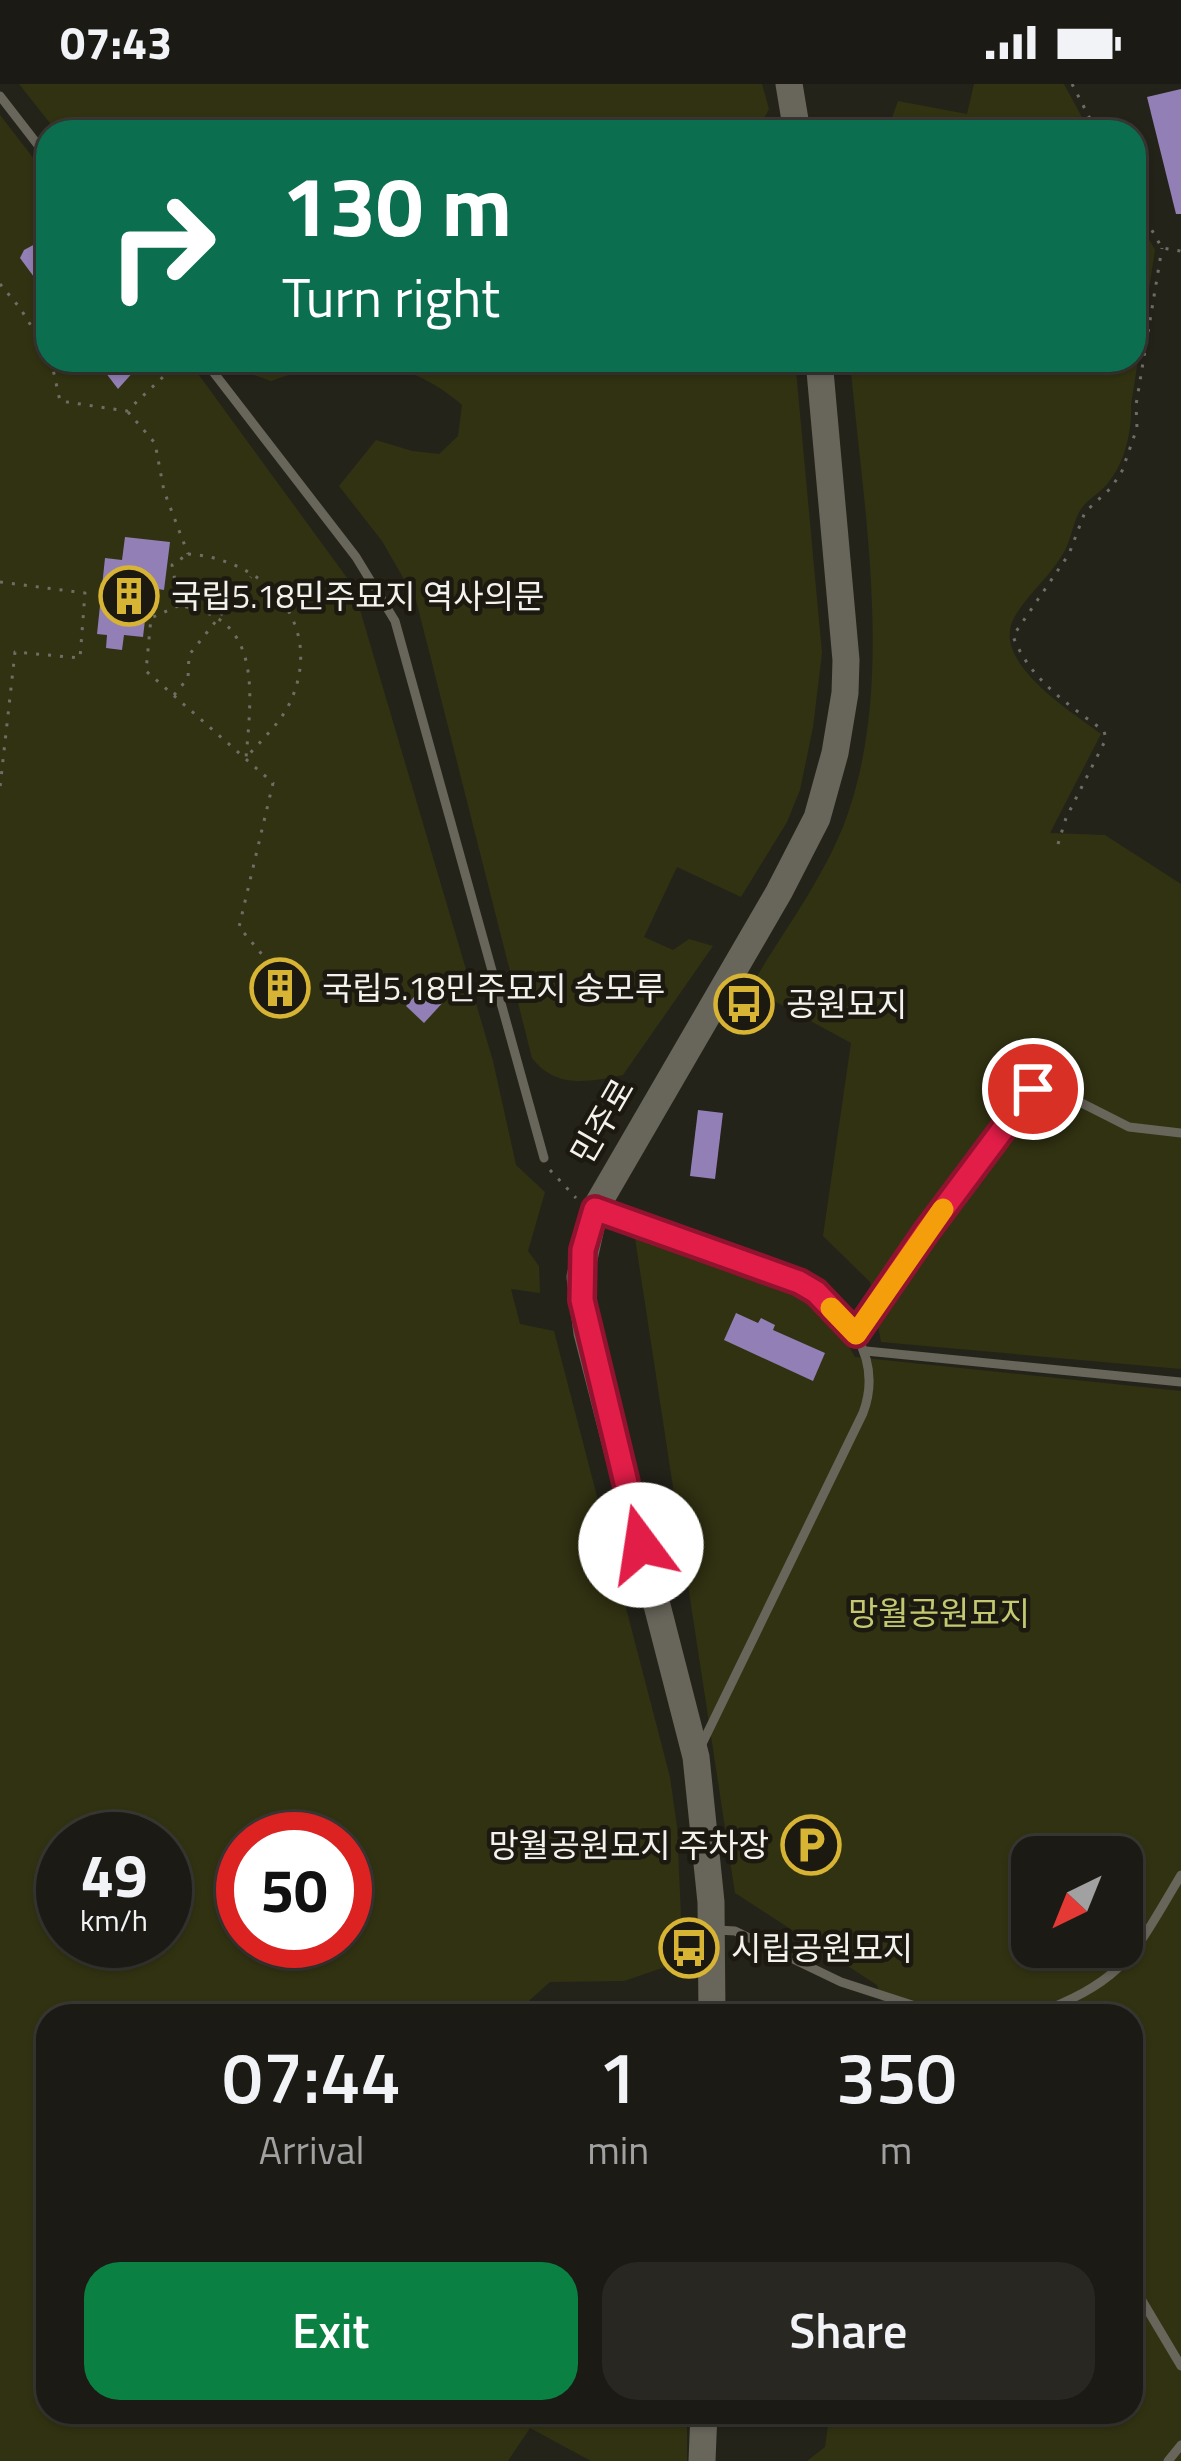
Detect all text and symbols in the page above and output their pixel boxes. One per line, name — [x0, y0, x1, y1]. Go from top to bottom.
text: 07:43 — [60, 8, 172, 76]
text: 130 m — [282, 141, 512, 269]
icon: right — [84, 168, 240, 324]
text: Turn right — [282, 256, 500, 338]
building icon: 국립5.18민주묘지 역사의문 — [98, 565, 160, 627]
place label: 국립5.18민주묘지 역사의문 — [171, 571, 544, 621]
building icon: 국립5.18민주묘지 숭모루 — [249, 957, 311, 1019]
place label: 국립5.18민주묘지 숭모루 — [322, 963, 665, 1013]
bus stop icon: 공원묘지 — [713, 973, 775, 1035]
place label: 공원묘지 — [786, 979, 907, 1029]
pin — [982, 1038, 1084, 1140]
icon: arrive — [1000, 1056, 1066, 1122]
street label: 민주로 — [558, 1069, 646, 1173]
position arrow — [578, 1482, 704, 1608]
park label: 망월공원묘지 — [848, 1588, 1030, 1638]
speed limit sign: 50 — [216, 1812, 372, 1968]
parking icon: 망월공원묘지 주차장 — [780, 1814, 842, 1876]
place label: 망월공원묘지 주차장 — [489, 1820, 769, 1870]
text: 49 — [80, 1829, 148, 1920]
north arrow — [1011, 1836, 1143, 1968]
map controls — [1011, 1836, 1143, 1968]
text: km/h — [80, 1897, 148, 1943]
bus stop icon: 시립공원묘지 — [658, 1917, 720, 1979]
place label: 시립공원묘지 — [731, 1923, 913, 1973]
text: 07:44 — [222, 2021, 401, 2131]
text: 1 — [598, 2021, 638, 2131]
text: 350 — [836, 2021, 957, 2131]
text: Arrival — [259, 2120, 365, 2179]
text: min — [587, 2120, 649, 2179]
text: m — [880, 2120, 912, 2179]
button: Exit — [84, 2262, 578, 2400]
button: Share — [602, 2262, 1095, 2400]

